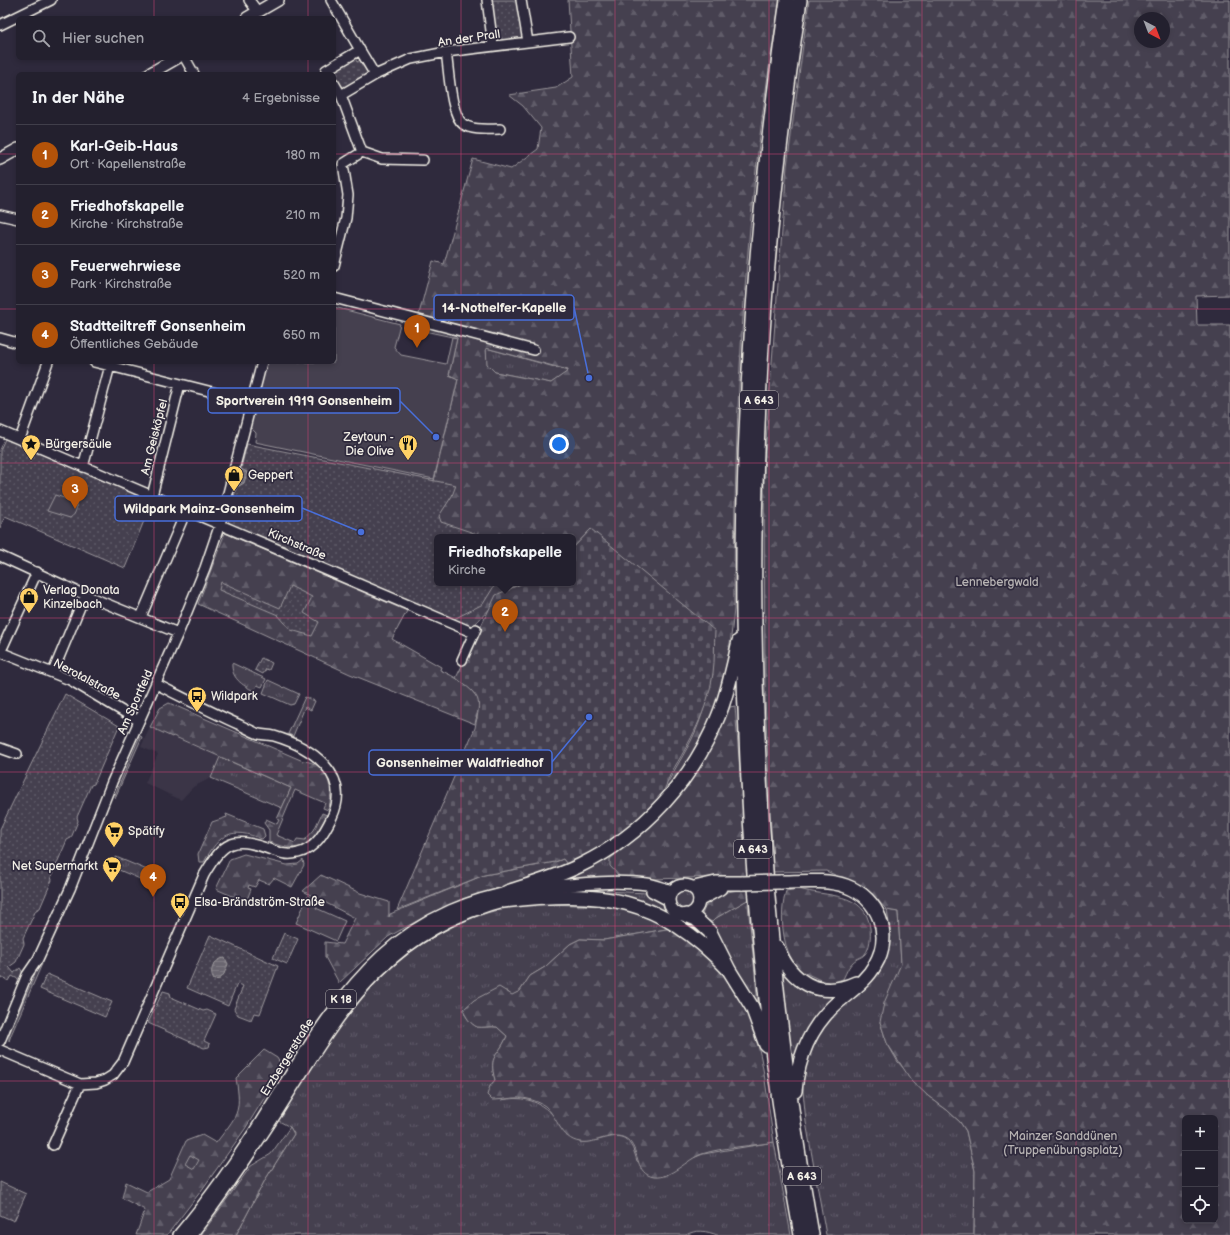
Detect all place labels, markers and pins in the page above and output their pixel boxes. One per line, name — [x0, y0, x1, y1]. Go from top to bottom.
callout: 14-Nothelfer-Kapelle — [434, 295, 574, 320]
pin: 1 — [404, 315, 430, 348]
callout: Sportverein 1919 Gonsenheim — [208, 388, 400, 413]
place label: Zeytoun - Die Olive — [343, 430, 394, 459]
place icon: Bürgersäule — [20, 433, 42, 461]
restaurant icon: Zeytoun - Die Olive — [397, 433, 419, 461]
place label: Bürgersäule — [45, 437, 112, 452]
shop icon: Geppert — [223, 464, 245, 492]
place label: Geppert — [248, 468, 294, 483]
pin: 3 — [62, 476, 88, 509]
callout: Wildpark Mainz-Gonsenheim — [115, 496, 302, 521]
place label: Verlag Donata Kinzelbach — [43, 583, 120, 612]
shop icon: Verlag Donata Kinzelbach — [18, 586, 40, 614]
pin: 2 — [492, 599, 518, 632]
bus stop icon: Wildpark — [186, 685, 208, 713]
place label: Wildpark — [211, 689, 258, 704]
callout: Gonsenheimer Waldfriedhof — [369, 750, 552, 775]
supermarket icon: Spätify — [103, 820, 125, 848]
place label: Spätify — [128, 824, 165, 839]
supermarket icon: Net Supermarkt — [101, 855, 123, 883]
place label: Net Supermarkt — [12, 859, 98, 874]
pin: 4 — [140, 864, 166, 897]
bus stop icon: Elsa-Brändström-Straße — [169, 891, 191, 919]
place label: Elsa-Brändström-Straße — [194, 895, 325, 910]

